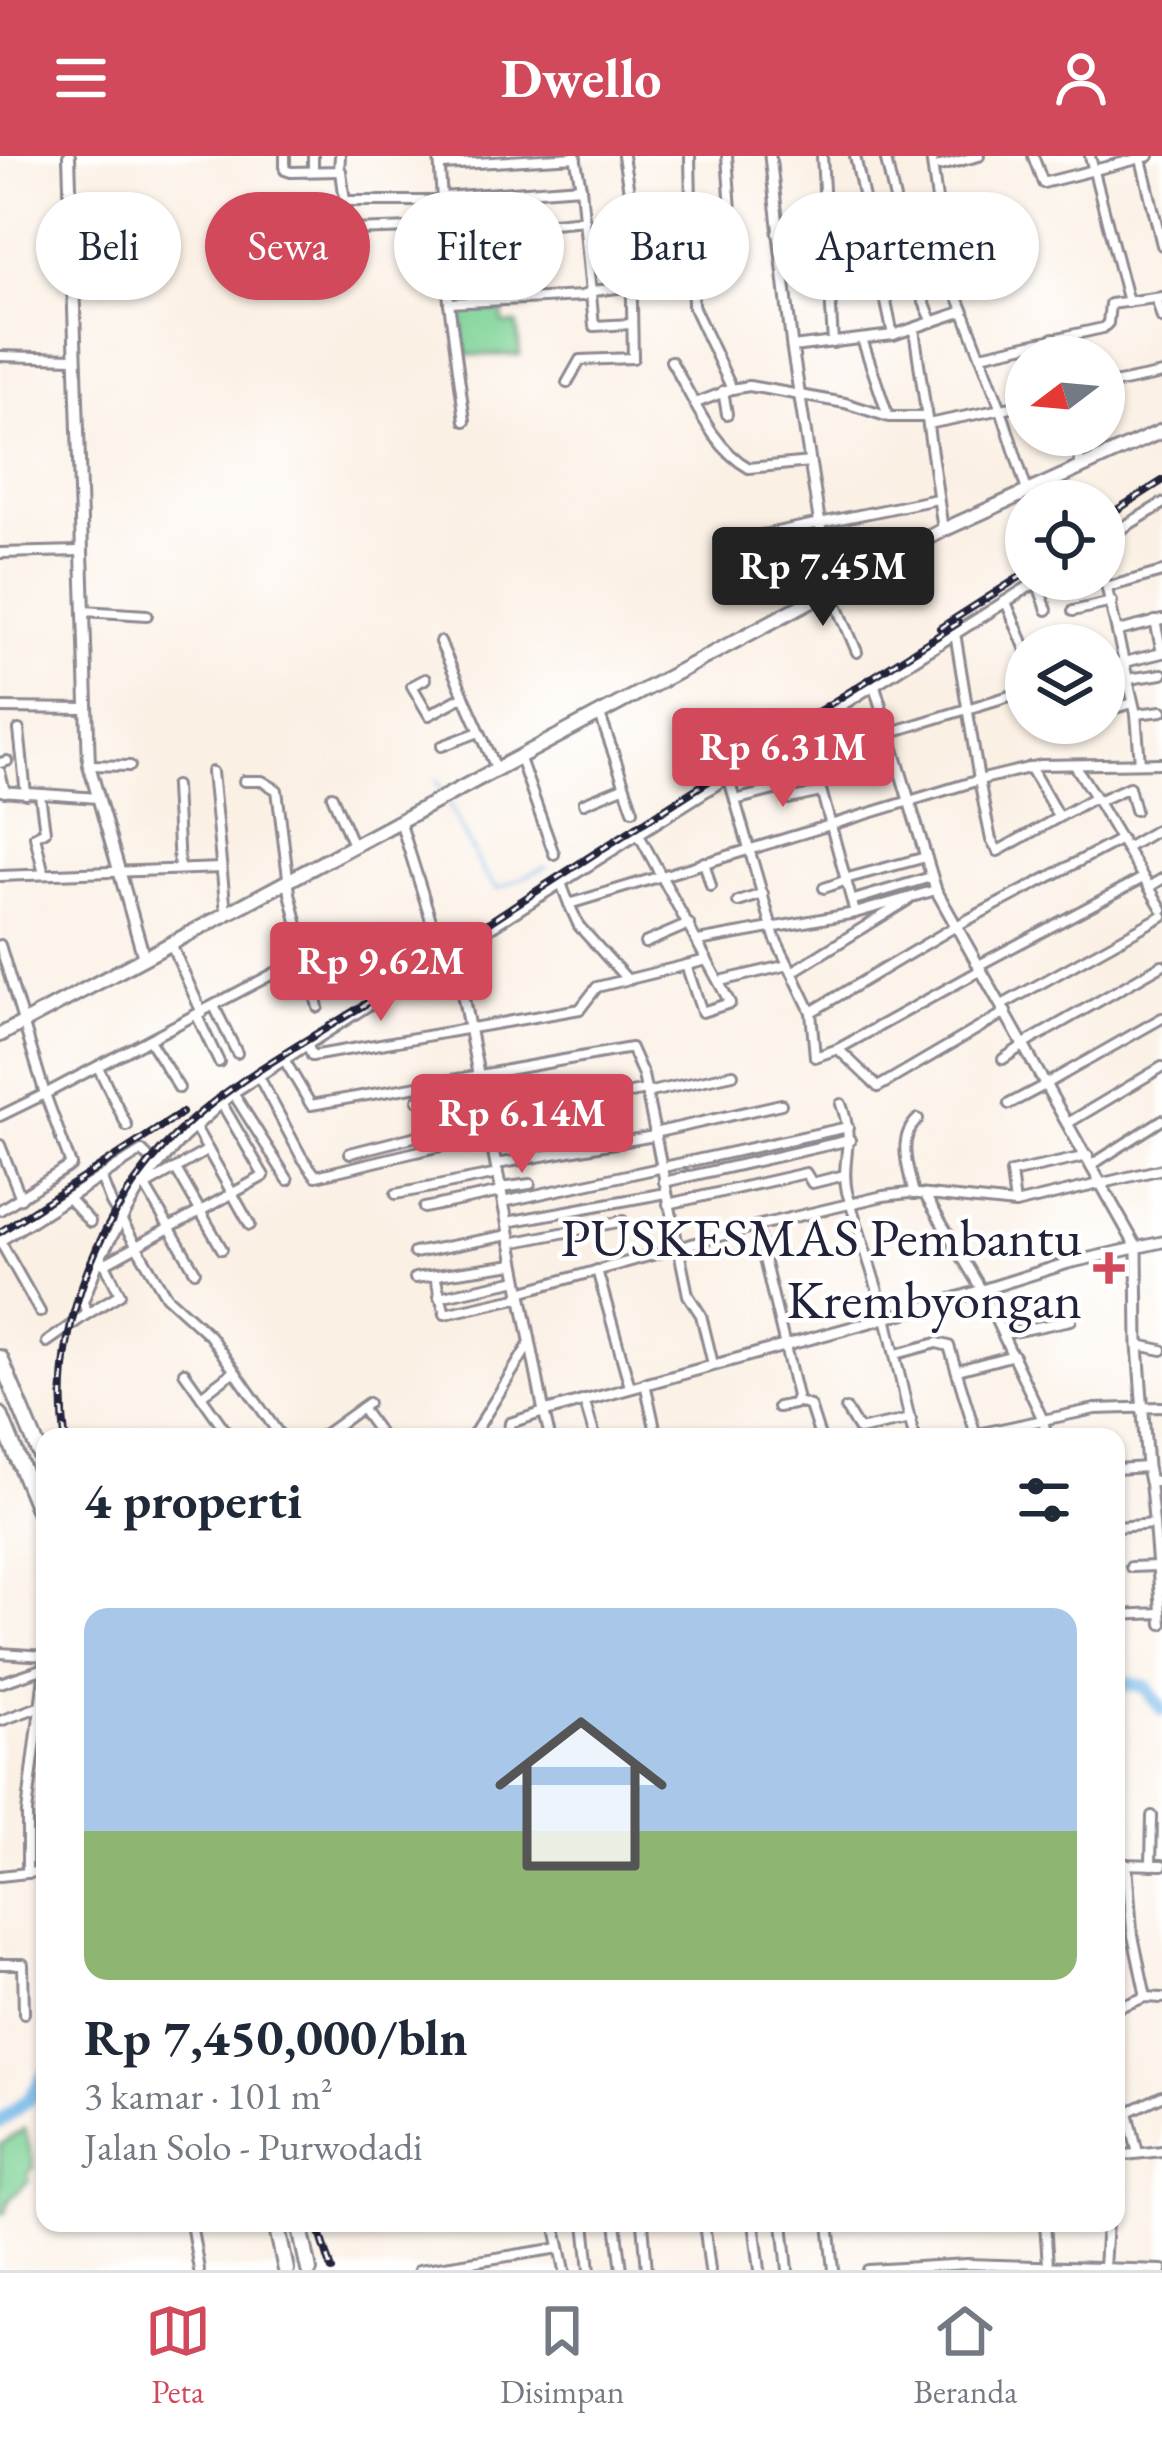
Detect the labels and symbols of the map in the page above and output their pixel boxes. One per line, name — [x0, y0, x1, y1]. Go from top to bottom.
north arrow — [1005, 336, 1125, 456]
pin: Rp 7.45M — [699, 527, 947, 629]
pin: Rp 6.31M — [659, 708, 907, 810]
pin: Rp 9.62M — [257, 922, 505, 1024]
pin: Rp 6.14M — [398, 1074, 646, 1176]
place label: PUSKESMAS Pembantu Krembyongan — [561, 1202, 1082, 1334]
marker: PUSKESMAS Pembantu Krembyongan — [1093, 1252, 1125, 1284]

